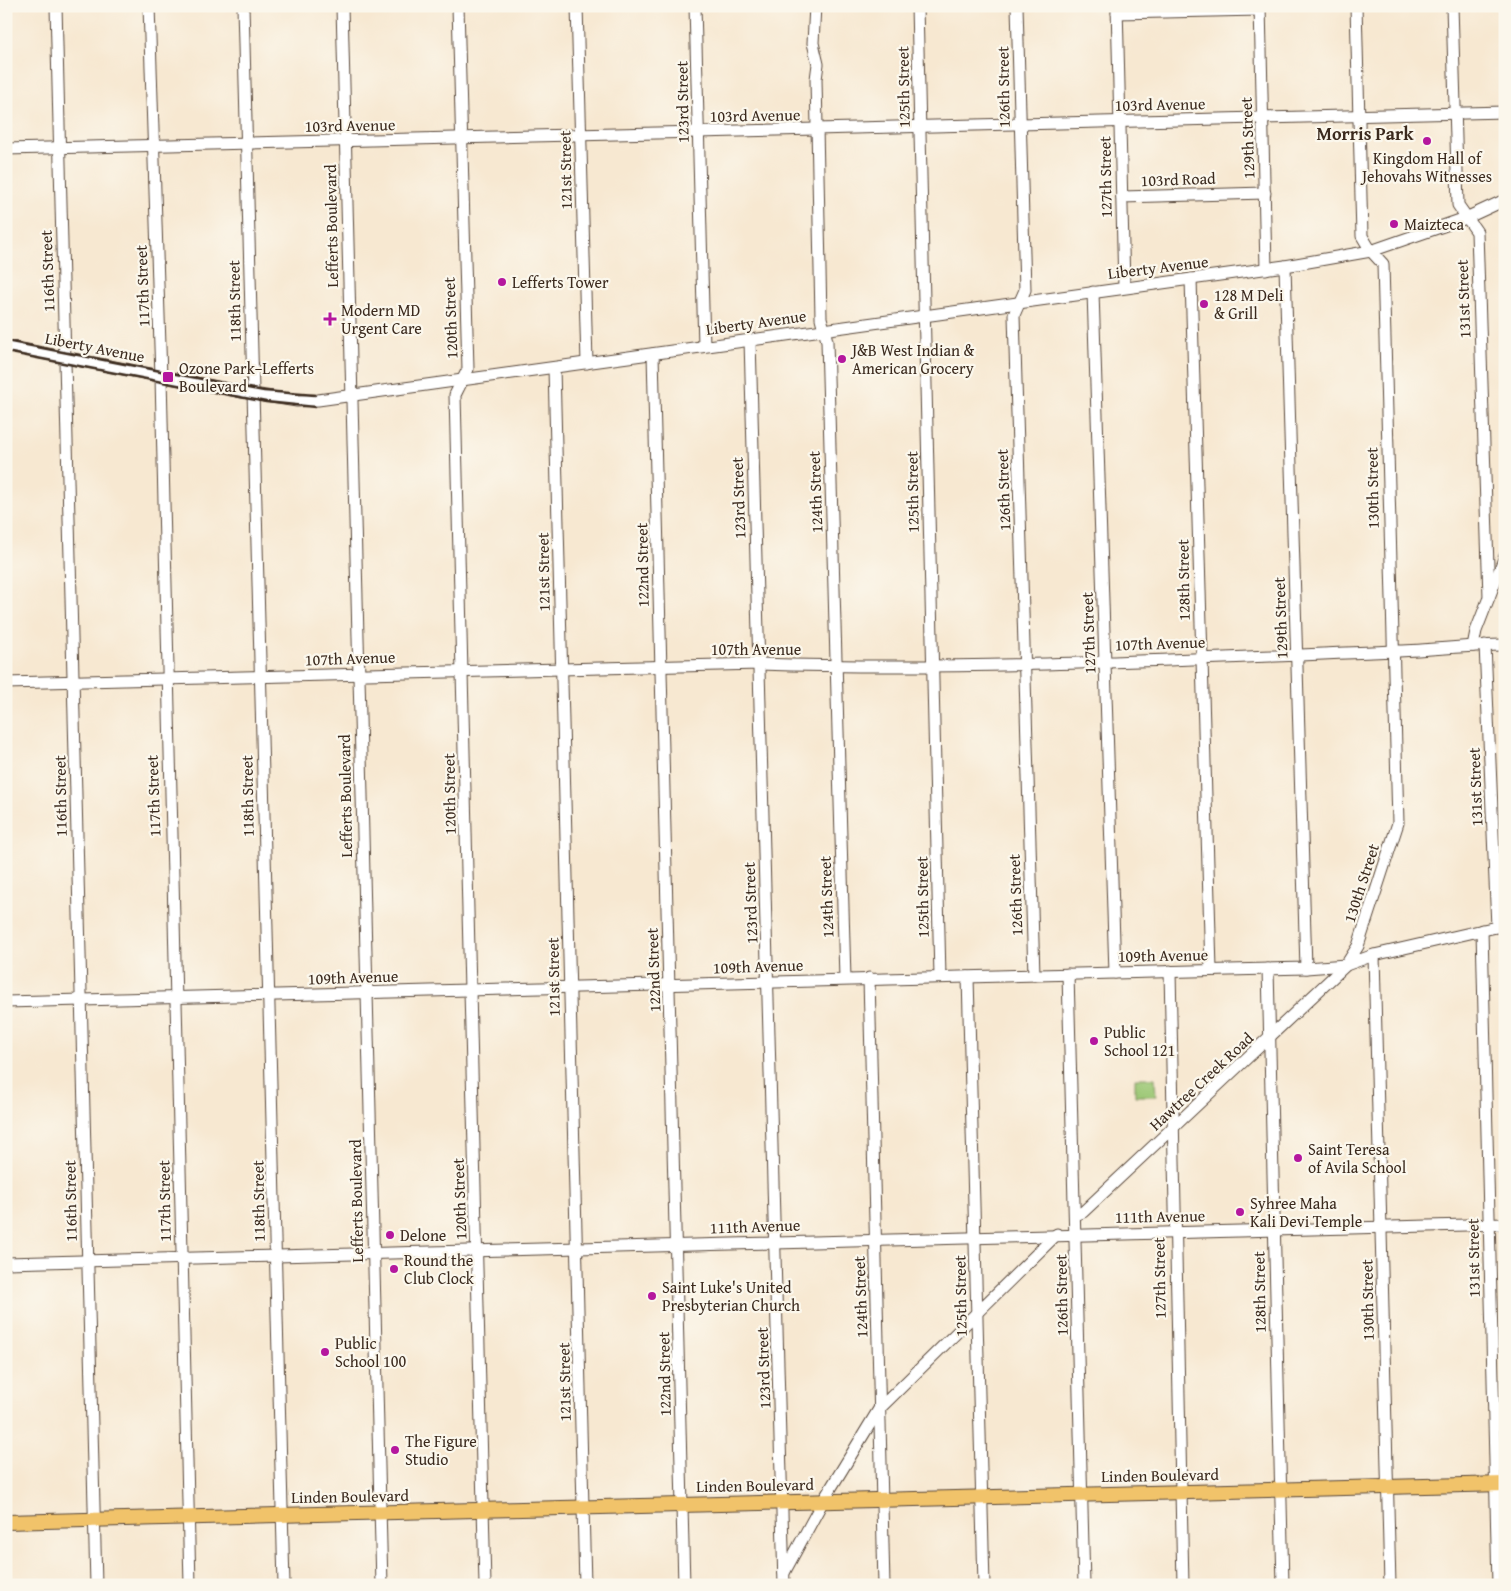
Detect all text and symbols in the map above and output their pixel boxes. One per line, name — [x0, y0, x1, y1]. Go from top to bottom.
street label: 125th Street — [890, 46, 916, 128]
street label: 126th Street — [990, 46, 1016, 128]
street label: 123rd Street — [669, 60, 695, 143]
street label: 103rd Avenue — [1114, 91, 1206, 117]
street label: 129th Street — [1234, 96, 1260, 179]
street label: 103rd Avenue — [709, 102, 801, 128]
street label: 103rd Avenue — [304, 112, 396, 138]
district label: Morris Park — [1316, 120, 1414, 147]
street label: 121st Street — [552, 130, 578, 210]
marker: Kingdom Hall of Jehovahs Witnesses — [1421, 135, 1433, 147]
street label: 127th Street — [1092, 136, 1118, 218]
place label: Kingdom Hall of Jehovahs Witnesses — [1360, 146, 1492, 188]
street label: Lefferts Boulevard — [318, 164, 344, 288]
street label: 103rd Road — [1140, 166, 1216, 192]
place label: Maizteca — [1404, 212, 1464, 236]
marker: Maizteca — [1388, 218, 1400, 230]
street label: 116th Street — [34, 229, 60, 312]
street label: 117th Street — [129, 244, 155, 327]
street label: Liberty Avenue — [1106, 249, 1210, 285]
street label: 131st Street — [1450, 259, 1476, 339]
street label: 118th Street — [221, 260, 247, 342]
place label: Lefferts Tower — [512, 270, 609, 294]
street label: 120th Street — [437, 276, 463, 359]
marker: Lefferts Tower — [496, 276, 508, 288]
place label: 128 M Deli & Grill — [1214, 283, 1284, 325]
place label: Modern MD Urgent Care — [341, 298, 422, 340]
marker: 128 M Deli & Grill — [1198, 298, 1210, 310]
street label: Liberty Avenue — [704, 303, 808, 341]
marker: Modern MD Urgent Care — [323, 312, 337, 326]
street label: Liberty Avenue — [43, 326, 147, 368]
place label: J&B West Indian & American Grocery — [850, 338, 974, 380]
marker: J&B West Indian & American Grocery — [836, 353, 848, 365]
place label: Ozone Park–Lefferts Boulevard — [179, 356, 314, 398]
marker: Ozone Park–Lefferts Boulevard — [161, 370, 175, 384]
street label: 130th Street — [1359, 447, 1385, 529]
street label: 126th Street — [990, 448, 1016, 531]
street label: 124th Street — [802, 450, 828, 533]
street label: 125th Street — [899, 451, 925, 533]
street label: 123rd Street — [725, 456, 751, 539]
street label: 122nd Street — [629, 522, 655, 608]
street label: 121st Street — [530, 532, 556, 612]
street label: 128th Street — [1170, 539, 1196, 621]
street label: 129th Street — [1267, 576, 1293, 659]
street label: 127th Street — [1075, 591, 1101, 674]
street label: 107th Avenue — [1114, 629, 1206, 657]
street label: 107th Avenue — [711, 637, 801, 661]
street label: 107th Avenue — [304, 644, 396, 672]
street label: Lefferts Boulevard — [332, 734, 358, 858]
street label: 131st Street — [1462, 747, 1488, 827]
street label: 120th Street — [436, 753, 462, 835]
street label: 117th Street — [140, 754, 166, 837]
street label: 116th Street — [47, 755, 73, 837]
street label: 118th Street — [234, 755, 260, 837]
street label: 130th Street — [1337, 840, 1385, 926]
street label: 126th Street — [1002, 853, 1028, 936]
street label: 124th Street — [813, 855, 839, 938]
street label: 125th Street — [909, 856, 935, 938]
street label: 123rd Street — [737, 861, 763, 944]
street label: 122nd Street — [640, 927, 666, 1013]
street label: 121st Street — [540, 937, 566, 1017]
street label: 109th Avenue — [1118, 942, 1208, 968]
street label: 109th Avenue — [712, 952, 804, 980]
street label: 109th Avenue — [307, 963, 399, 991]
place label: Public School 121 — [1104, 1020, 1175, 1062]
street label: Hawtree Creek Road — [1143, 1026, 1259, 1136]
marker: Public School 121 — [1088, 1035, 1100, 1047]
place label: Saint Teresa of Avila School — [1308, 1137, 1407, 1179]
street label: Lefferts Boulevard — [343, 1139, 369, 1263]
marker: Saint Teresa of Avila School — [1292, 1152, 1304, 1164]
street label: 120th Street — [446, 1157, 472, 1240]
street label: 116th Street — [57, 1160, 83, 1242]
street label: 117th Street — [151, 1160, 177, 1242]
street label: 118th Street — [245, 1160, 271, 1242]
place label: Syhree Maha Kali Devi Temple — [1250, 1191, 1362, 1233]
street label: 111th Avenue — [1115, 1203, 1205, 1229]
marker: Syhree Maha Kali Devi Temple — [1234, 1206, 1246, 1218]
street label: 111th Avenue — [709, 1212, 801, 1240]
street label: 131st Street — [1460, 1218, 1486, 1298]
place label: Delone — [400, 1223, 446, 1247]
marker: Delone — [384, 1229, 396, 1241]
street label: 127th Street — [1146, 1237, 1172, 1319]
place label: Round the Club Clock — [404, 1248, 475, 1290]
street label: 128th Street — [1246, 1251, 1272, 1333]
street label: 126th Street — [1048, 1254, 1074, 1336]
street label: 124th Street — [847, 1255, 873, 1338]
street label: 125th Street — [947, 1255, 973, 1337]
street label: 130th Street — [1354, 1259, 1380, 1341]
marker: Round the Club Clock — [388, 1263, 400, 1275]
place label: Saint Luke's United Presbyterian Church — [662, 1275, 800, 1317]
marker: Saint Luke's United Presbyterian Church — [646, 1290, 658, 1302]
street label: 123rd Street — [750, 1326, 776, 1409]
place label: Public School 100 — [335, 1331, 406, 1373]
street label: 122nd Street — [651, 1331, 677, 1417]
street label: 121st Street — [551, 1342, 577, 1422]
marker: Public School 100 — [319, 1346, 331, 1358]
place label: The Figure Studio — [405, 1429, 477, 1471]
marker: The Figure Studio — [389, 1444, 401, 1456]
street label: Linden Boulevard — [1101, 1462, 1220, 1488]
street label: Linden Boulevard — [696, 1472, 815, 1498]
street label: Linden Boulevard — [291, 1483, 410, 1509]

